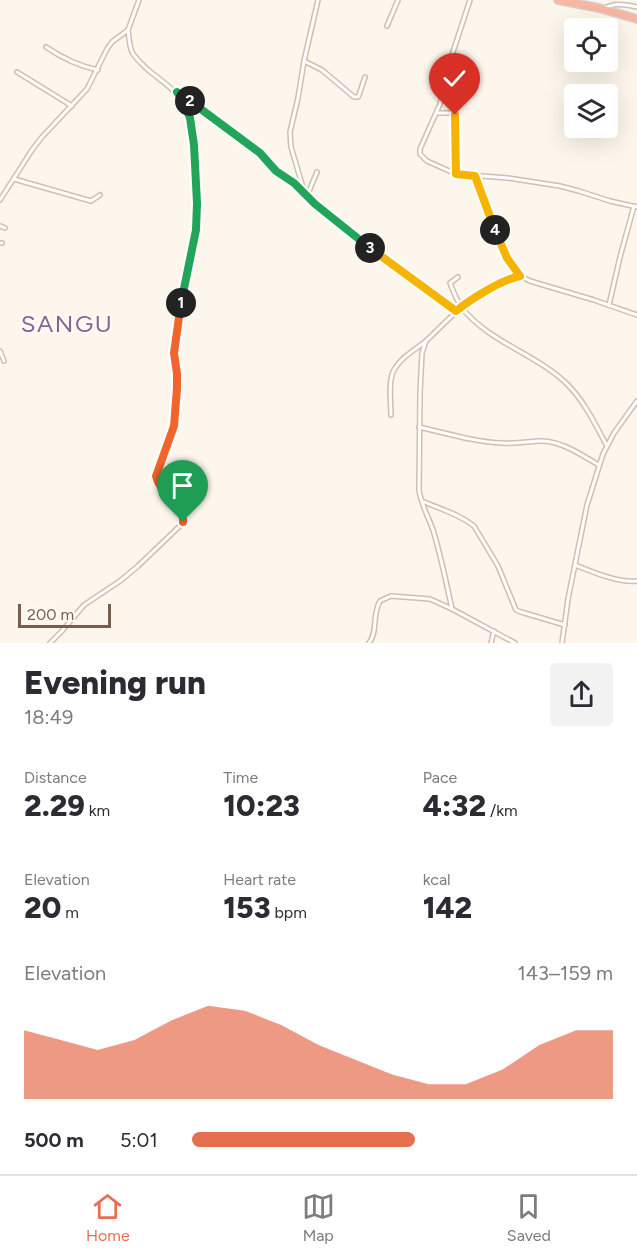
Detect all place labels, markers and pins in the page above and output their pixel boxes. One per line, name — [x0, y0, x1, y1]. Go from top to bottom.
pin — [429, 53, 480, 115]
pin: 2 — [175, 86, 205, 116]
pin: 4 — [480, 215, 510, 245]
pin: 3 — [355, 233, 385, 263]
pin: 1 — [166, 288, 196, 318]
pin — [157, 460, 208, 522]

